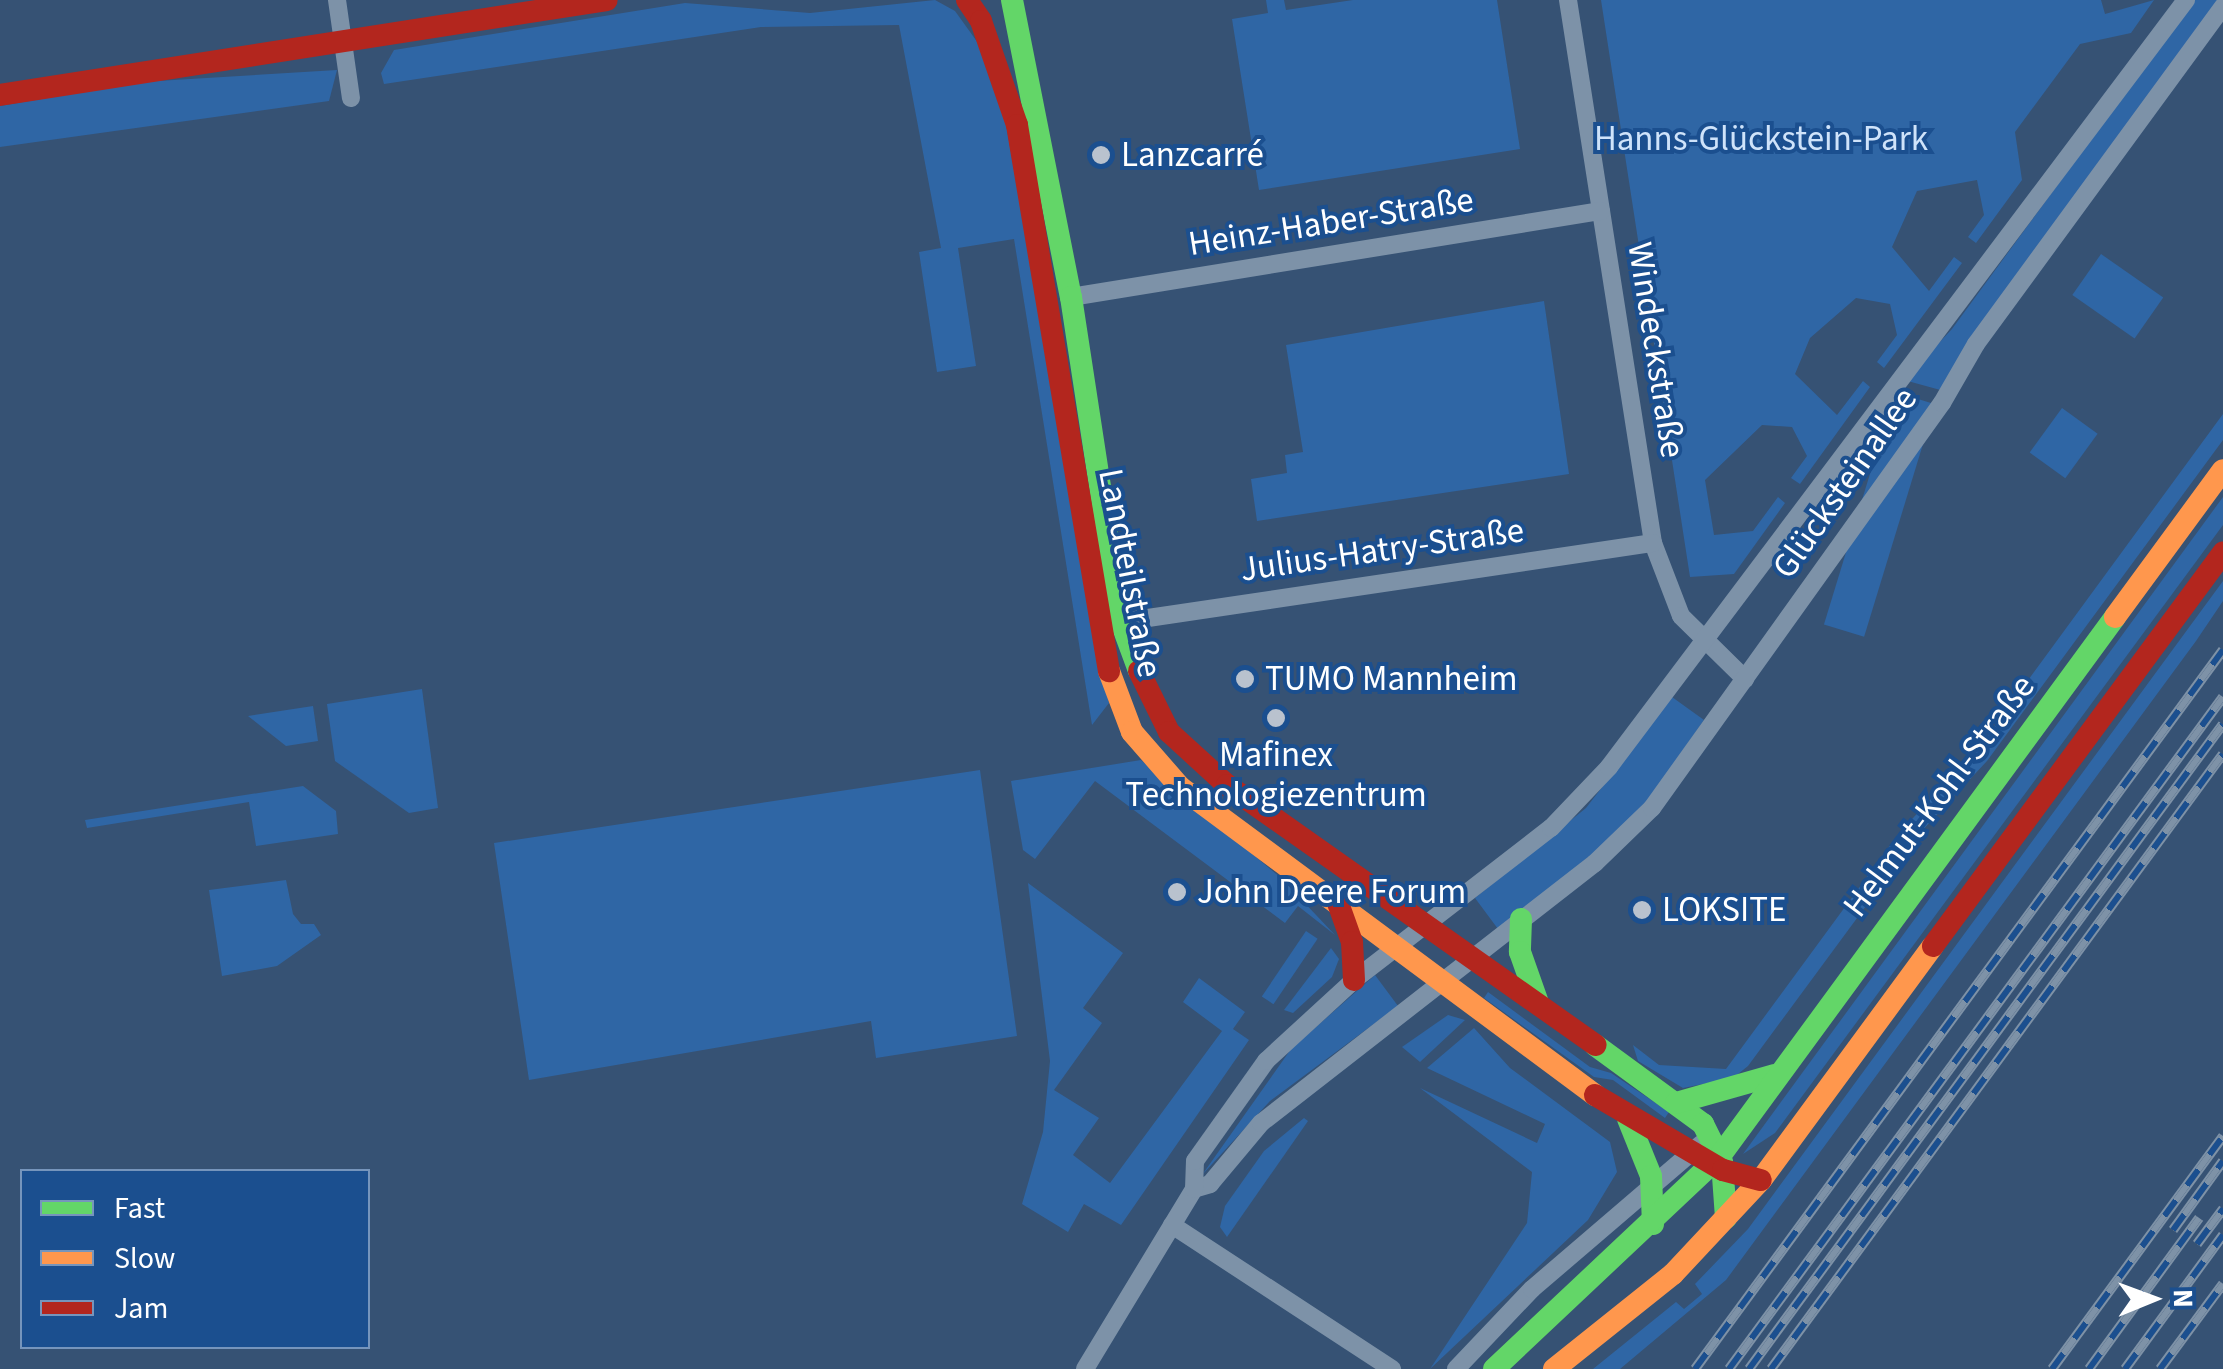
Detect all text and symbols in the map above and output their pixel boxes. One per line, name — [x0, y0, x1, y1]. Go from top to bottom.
park label: Hanns-Glückstein-Park — [1594, 118, 1928, 160]
place label: Lanzcarré — [1121, 134, 1264, 176]
marker: Lanzcarré — [1090, 144, 1112, 166]
street label: Heinz-Haber-Straße — [1185, 179, 1477, 265]
street label: Windeckstraße — [1618, 239, 1694, 461]
street label: Glücksteinallee — [1764, 379, 1926, 587]
street label: Landteilstraße — [1089, 465, 1171, 681]
street label: Julius-Hatry-Straße — [1238, 509, 1526, 591]
place label: TUMO Mannheim — [1265, 658, 1517, 700]
street label: Helmut-Kohl-Straße — [1834, 667, 2044, 925]
marker: TUMO Mannheim — [1234, 668, 1256, 690]
marker: Mafinex Technologiezentrum — [1265, 707, 1287, 729]
place label: Mafinex Technologiezentrum — [1125, 734, 1427, 816]
place label: John Deere Forum — [1197, 871, 1466, 913]
marker: John Deere Forum — [1166, 881, 1188, 903]
place label: LOKSITE — [1662, 889, 1786, 931]
marker: LOKSITE — [1631, 899, 1653, 921]
legend — [20, 1169, 370, 1349]
text: Fast — [114, 1187, 165, 1230]
text: Slow — [114, 1237, 175, 1280]
north arrow — [2103, 1249, 2203, 1349]
text: Jam — [114, 1287, 168, 1330]
text: N — [2163, 1289, 2203, 1308]

